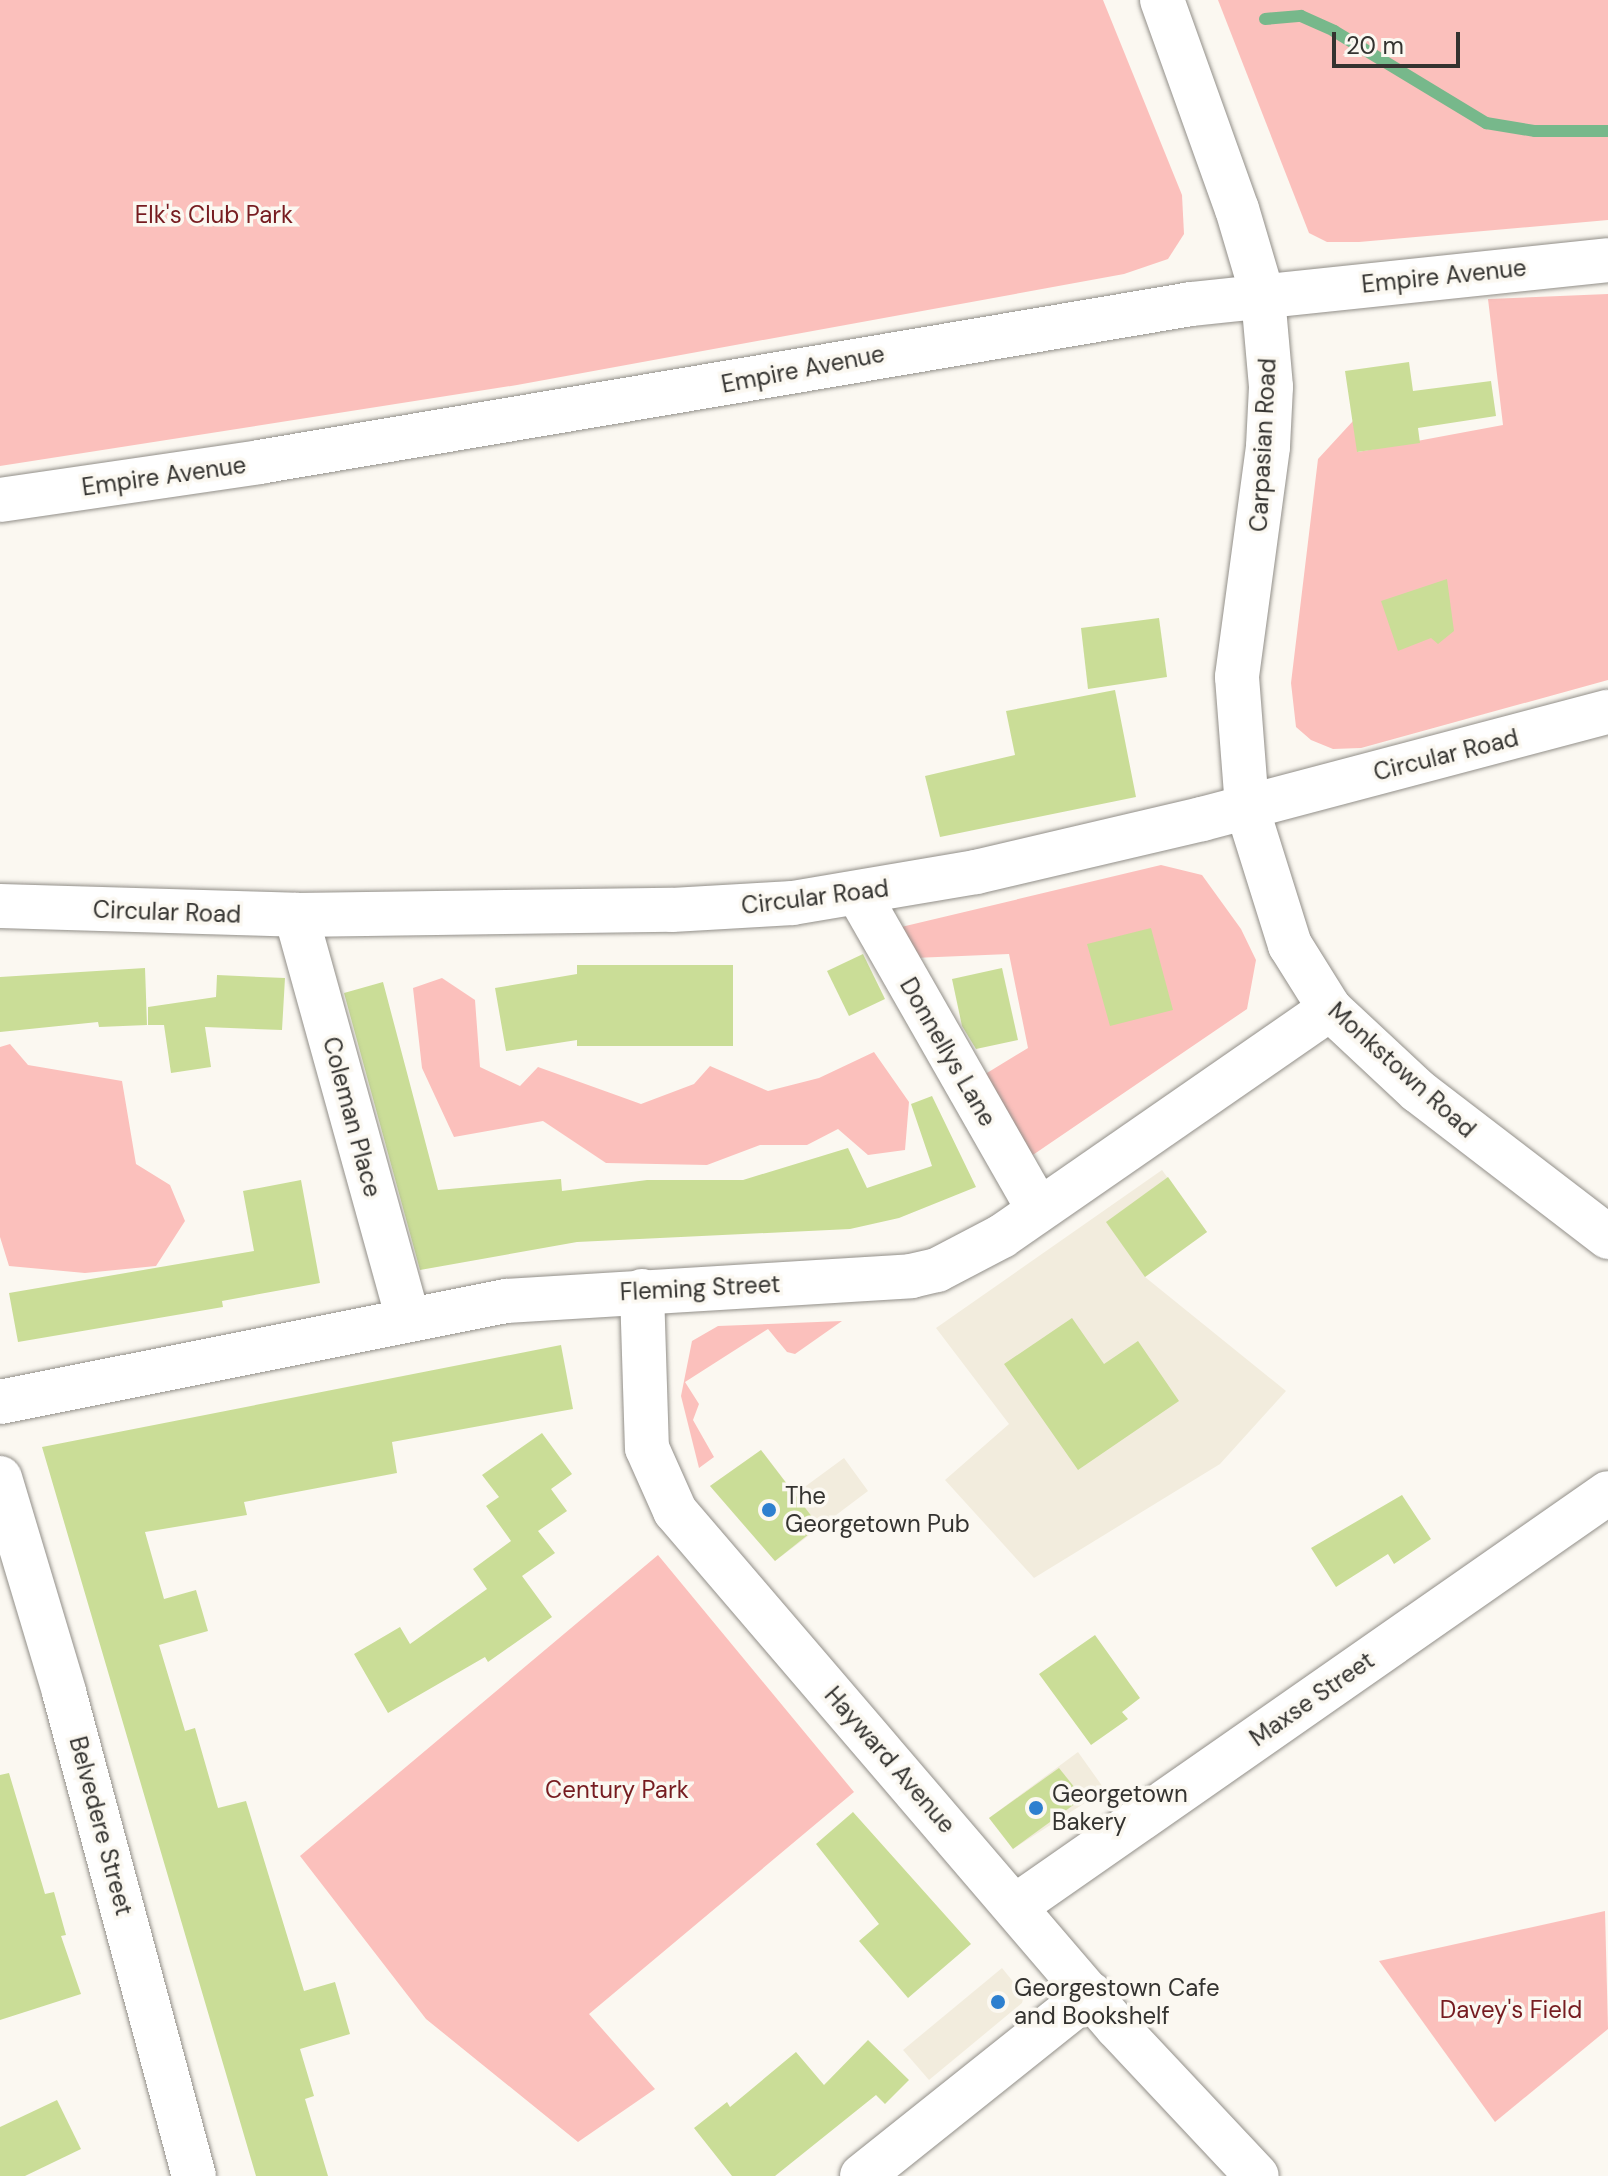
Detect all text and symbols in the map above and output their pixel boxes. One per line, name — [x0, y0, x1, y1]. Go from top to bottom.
scale bar — [1336, 16, 1464, 66]
text: 20 m — [1346, 30, 1404, 61]
park label: Elk's Club Park — [135, 201, 293, 229]
street label: Empire Avenue — [1360, 253, 1528, 299]
street label: Empire Avenue — [719, 339, 887, 399]
street label: Carpasian Road — [1244, 357, 1282, 533]
street label: Empire Avenue — [80, 450, 248, 502]
street label: Circular Road — [1371, 723, 1521, 787]
street label: Circular Road — [740, 874, 890, 920]
street label: Circular Road — [92, 895, 242, 929]
street label: Donnellys Lane — [894, 973, 1002, 1131]
street label: Monkstown Road — [1322, 996, 1482, 1144]
street label: Coleman Place — [317, 1034, 387, 1200]
street label: Fleming Street — [619, 1269, 781, 1307]
place label: The Georgetown Pub — [785, 1482, 970, 1538]
marker: The Georgetown Pub — [760, 1501, 778, 1519]
street label: Maxse Street — [1244, 1646, 1380, 1752]
street label: Hayward Avenue — [819, 1681, 961, 1839]
street label: Belvedere Street — [63, 1733, 139, 1919]
park label: Century Park — [545, 1776, 689, 1804]
place label: Georgetown Bakery — [1052, 1780, 1188, 1836]
marker: Georgetown Bakery — [1027, 1799, 1045, 1817]
place label: Georgestown Cafe and Bookshelf — [1014, 1974, 1220, 2030]
marker: Georgestown Cafe and Bookshelf — [989, 1993, 1007, 2011]
park label: Davey's Field — [1440, 1996, 1582, 2024]

